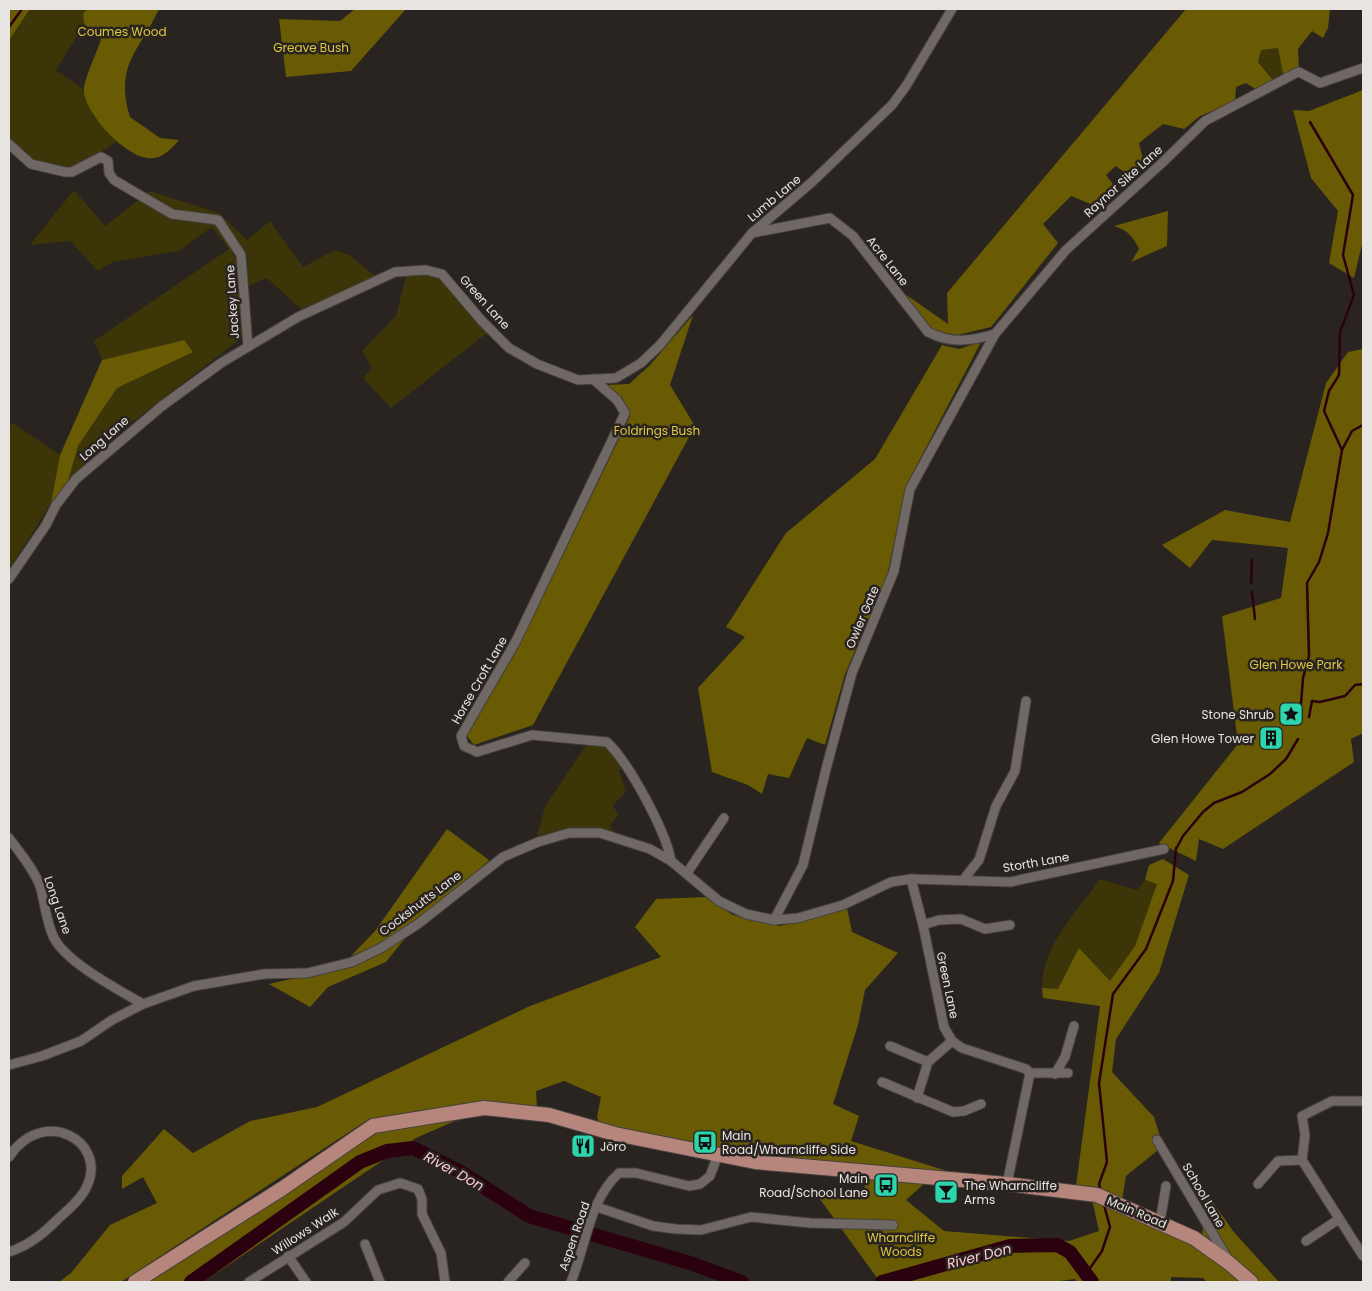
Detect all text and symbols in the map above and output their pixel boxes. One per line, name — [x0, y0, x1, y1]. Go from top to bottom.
park label: Coumes Wood — [77, 23, 167, 40]
park label: Greave Bush — [273, 39, 349, 56]
street label: Raynor Sike Lane — [1080, 141, 1166, 221]
street label: Lumb Lane — [744, 171, 804, 225]
street label: Acre Lane — [863, 233, 913, 289]
street label: Jackey Lane — [221, 265, 243, 339]
street label: Green Lane — [456, 271, 514, 333]
street label: Long Lane — [76, 412, 132, 464]
park label: Foldrings Bush — [614, 422, 700, 439]
street label: Owler Gate — [841, 583, 883, 651]
street label: Horse Croft Lane — [447, 633, 511, 727]
park label: Glen Howe Park — [1250, 656, 1343, 673]
place icon: Stone Shrub — [1278, 701, 1304, 727]
place label: Stone Shrub — [1202, 706, 1274, 723]
building icon: Glen Howe Tower — [1258, 725, 1284, 751]
place label: Glen Howe Tower — [1151, 730, 1255, 747]
street label: Storth Lane — [1001, 848, 1071, 876]
street label: Cockshutts Lane — [375, 867, 465, 939]
street label: Long Lane — [40, 874, 76, 936]
street label: Green Lane — [933, 950, 963, 1020]
place label: Main Road/Wharncliffe Side — [722, 1127, 856, 1158]
bus stop icon: Main Road/Wharncliffe Side — [692, 1129, 718, 1155]
restaurant icon: Jöro — [570, 1133, 596, 1159]
place label: Jöro — [600, 1138, 627, 1155]
water label: River Don — [420, 1146, 488, 1196]
street label: School Lane — [1179, 1160, 1229, 1230]
place label: Main Road/School Lane — [759, 1170, 868, 1201]
bus stop icon: Main Road/School Lane — [873, 1172, 899, 1198]
place label: The Wharncliffe Arms — [964, 1177, 1057, 1208]
bar icon: The Wharncliffe Arms — [933, 1179, 959, 1205]
street label: Main Road — [1104, 1192, 1170, 1232]
street label: Aspen Road — [554, 1199, 594, 1273]
street label: Willows Walk — [268, 1203, 342, 1259]
park label: Wharncliffe Woods — [867, 1229, 935, 1260]
water label: River Don — [945, 1238, 1013, 1274]

